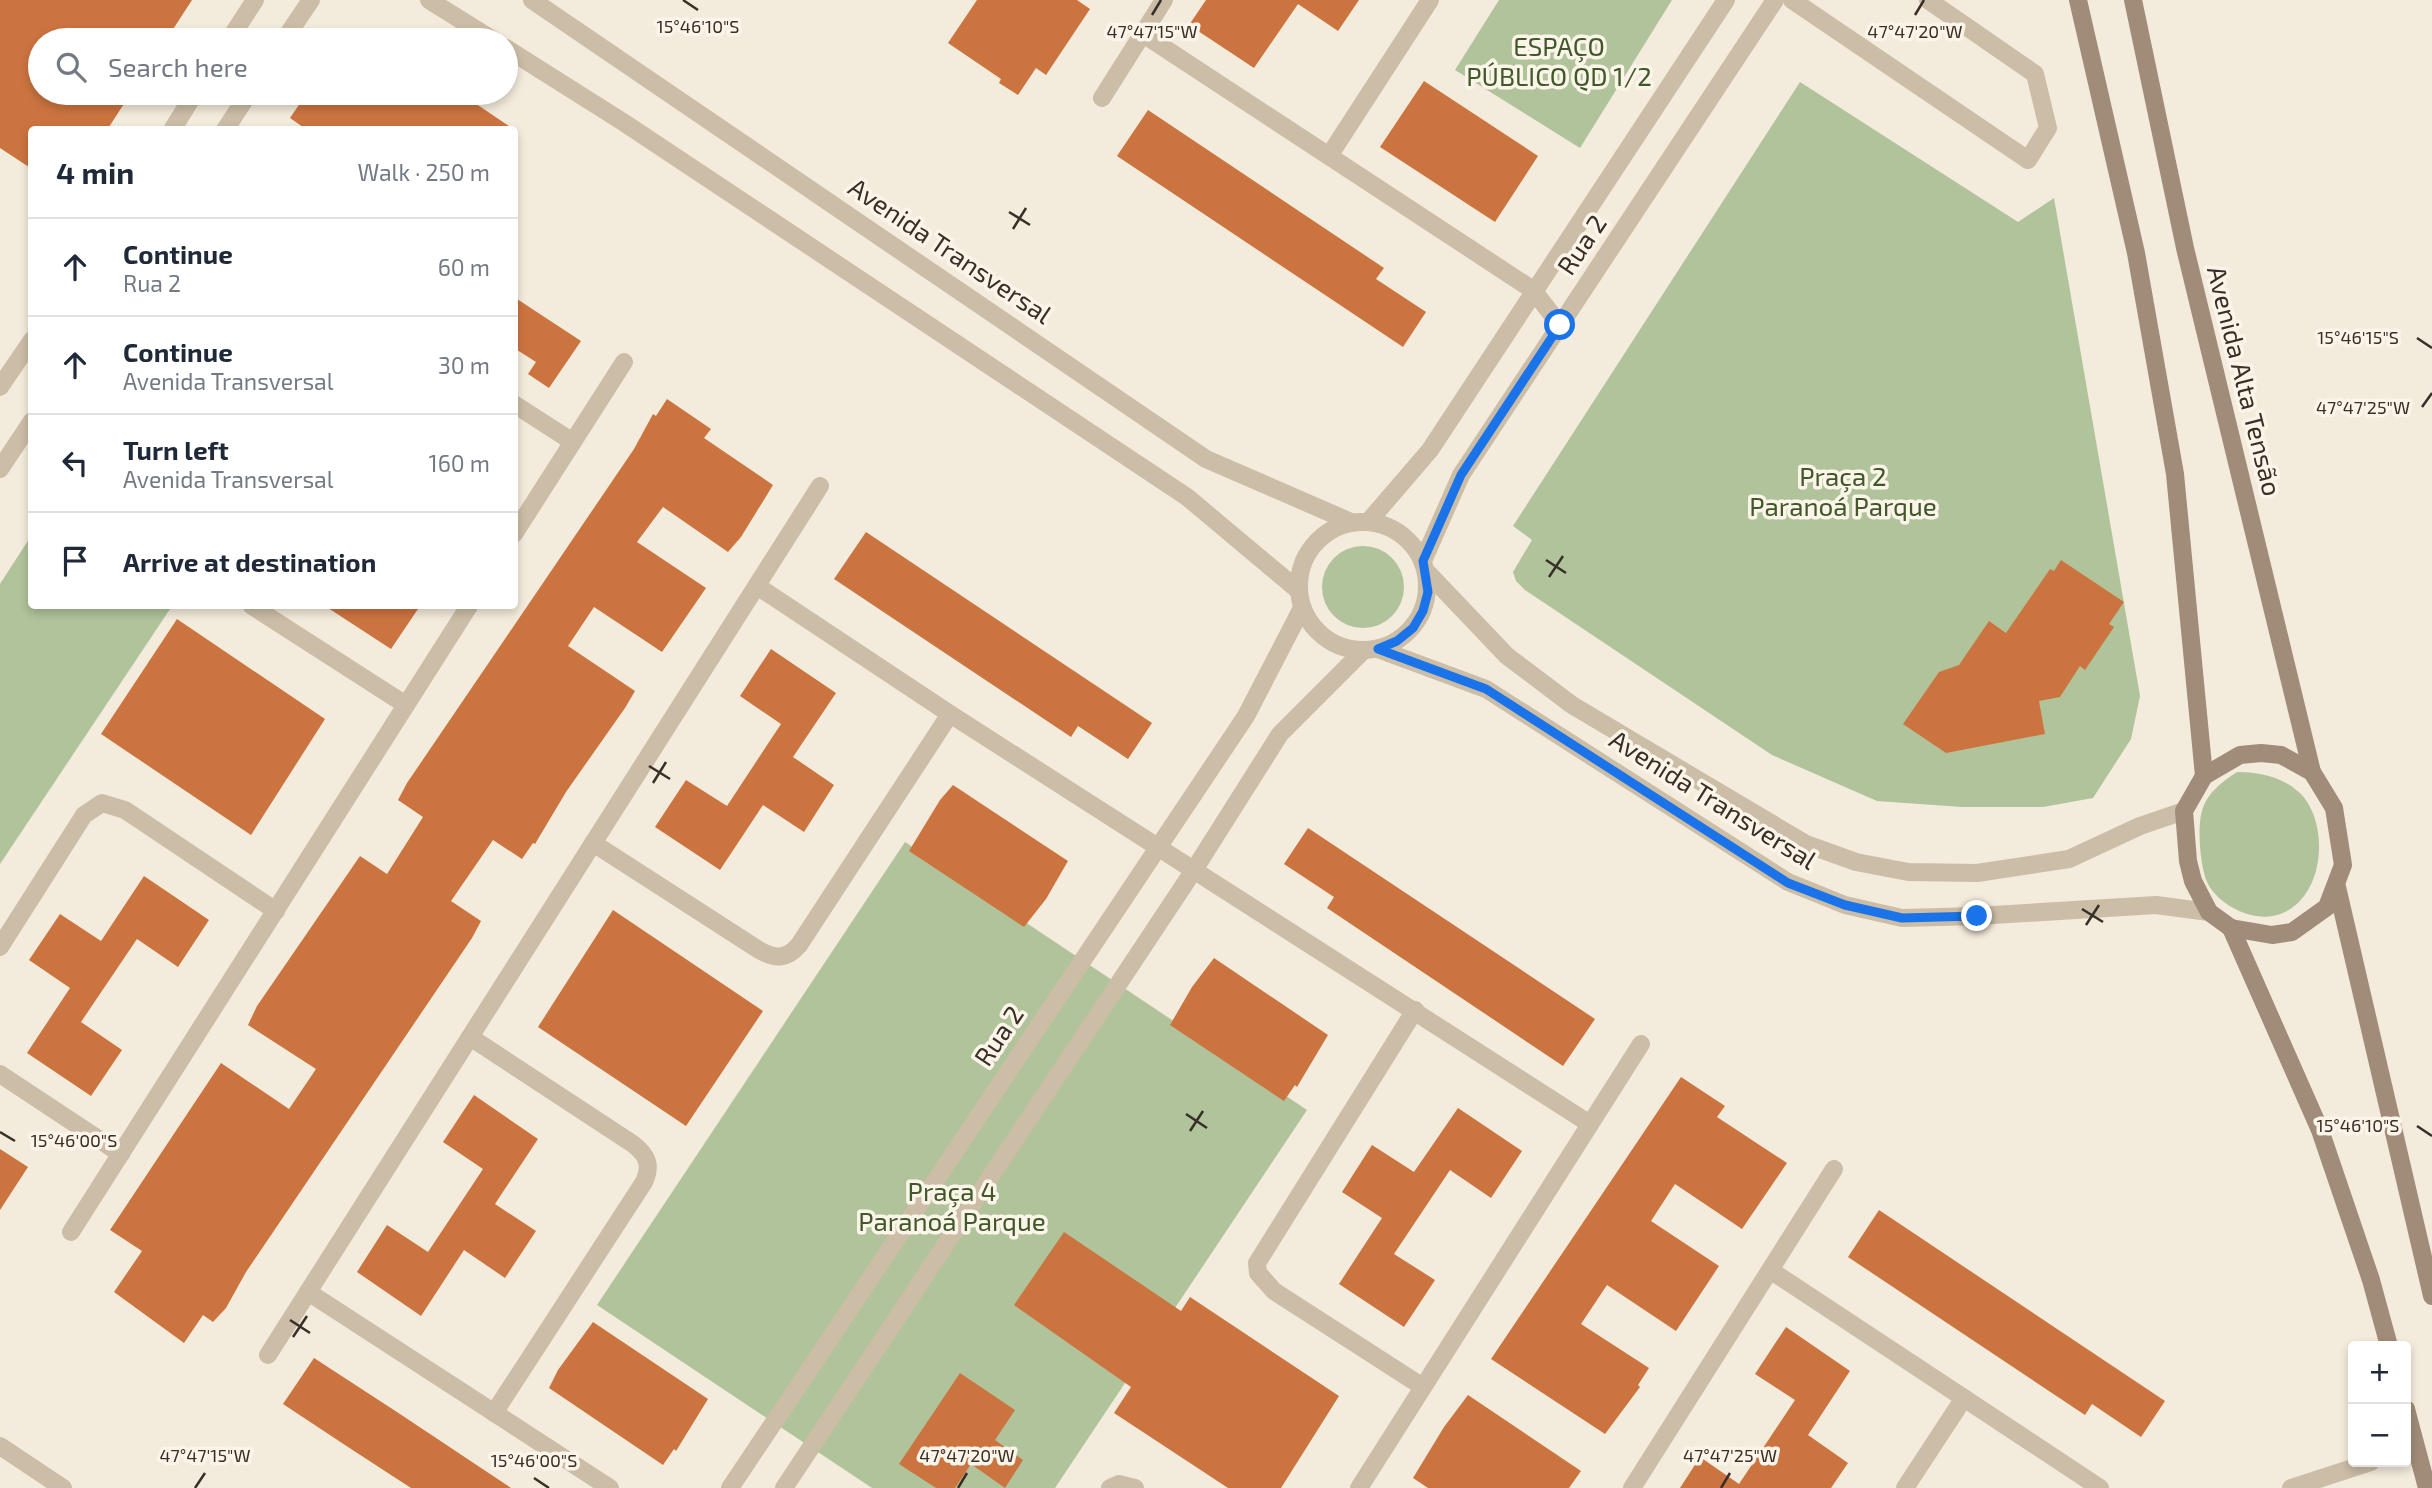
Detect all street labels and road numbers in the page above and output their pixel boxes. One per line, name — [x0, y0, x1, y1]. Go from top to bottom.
street label: Avenida Transversal — [844, 170, 1058, 329]
street label: Rua 2 — [1550, 208, 1612, 280]
street label: Avenida Alta Tensão — [2202, 263, 2289, 499]
street label: Avenida Transversal — [1605, 723, 1823, 875]
street label: Rua 2 — [967, 999, 1029, 1071]

